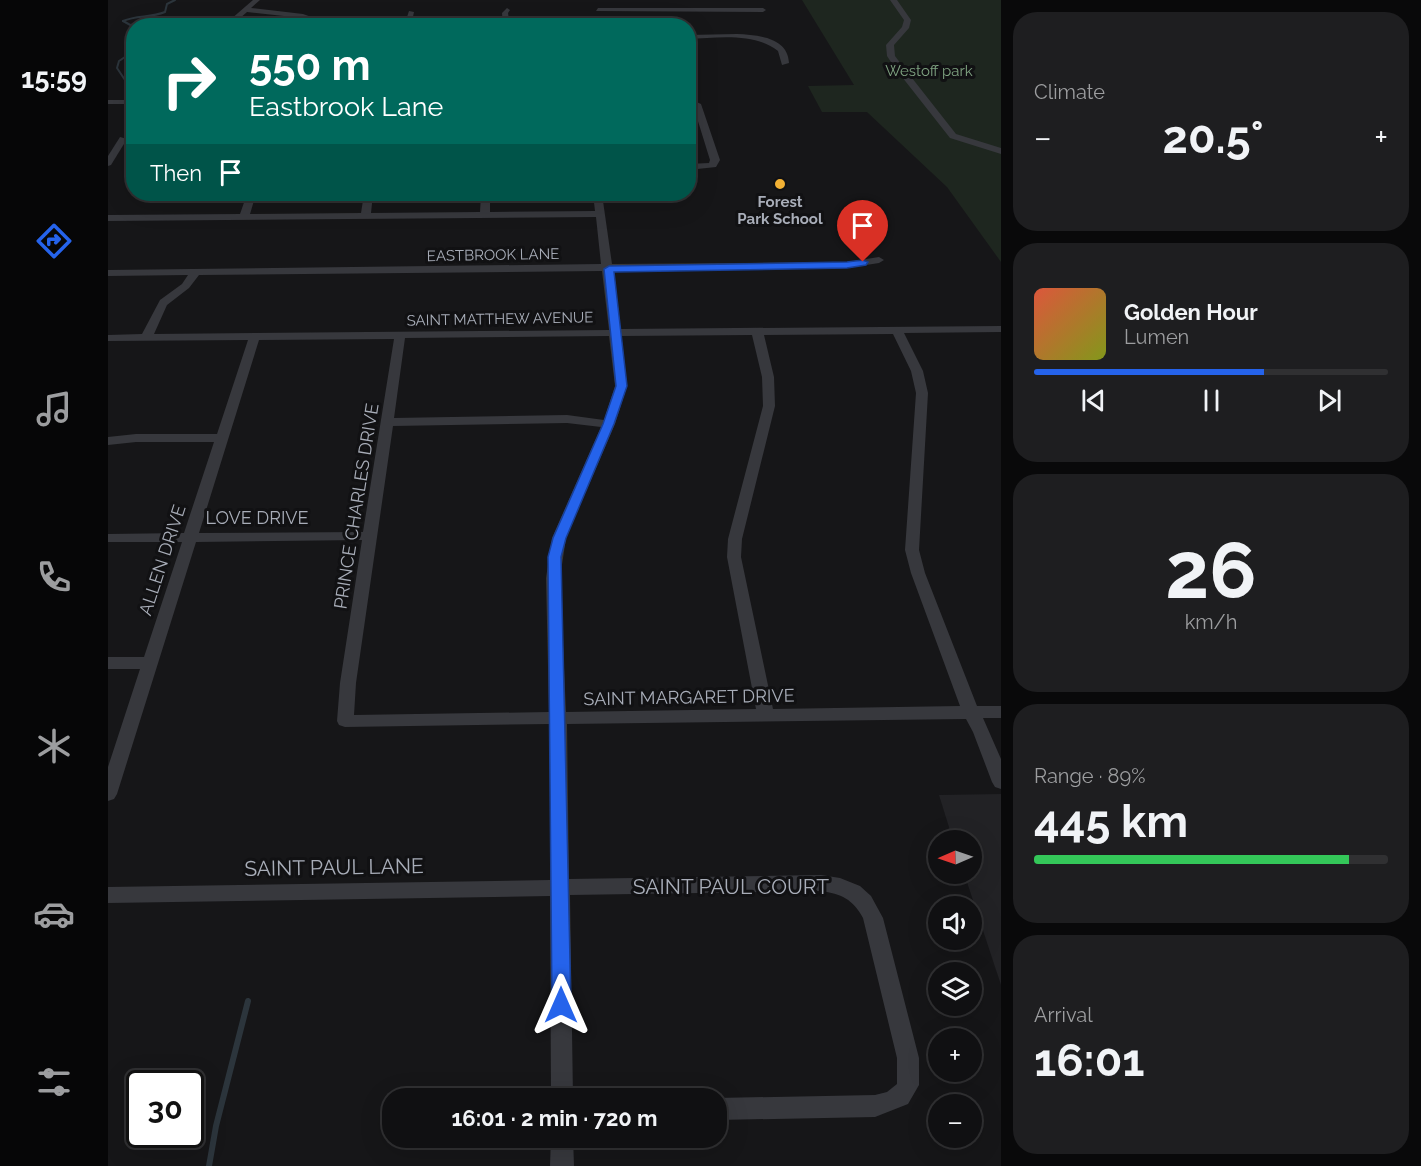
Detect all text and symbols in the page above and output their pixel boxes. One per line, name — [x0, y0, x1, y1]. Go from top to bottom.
text: 550 m — [249, 41, 371, 90]
icon: right — [150, 42, 228, 120]
park label: Westoff park — [885, 62, 973, 80]
text: 15:59 — [21, 63, 87, 94]
text: Climate — [1034, 80, 1105, 104]
text: Eastbrook Lane — [249, 91, 443, 122]
text: 20.5° — [1163, 111, 1263, 164]
text: − — [1034, 118, 1052, 157]
text: + — [1374, 118, 1388, 157]
icon: arrive — [214, 156, 247, 189]
text: Then — [150, 160, 202, 186]
marker: Forest Park School — [773, 177, 787, 191]
place label: Forest Park School — [737, 193, 823, 228]
pin — [837, 200, 888, 262]
icon: arrive — [846, 209, 879, 242]
icon: directions — [33, 220, 75, 262]
street label: EASTBROOK LANE — [427, 245, 559, 265]
text: Golden Hour — [1124, 299, 1258, 325]
street label: SAINT MATTHEW AVENUE — [406, 308, 594, 330]
text: Lumen — [1124, 325, 1189, 349]
icon: previous — [1077, 384, 1110, 417]
icon: pause — [1195, 384, 1228, 417]
icon: next — [1313, 384, 1346, 417]
icon: music — [33, 388, 75, 430]
street label: PRINCE CHARLES DRIVE — [329, 402, 383, 610]
street label: ALLEN DRIVE — [134, 502, 190, 618]
street label: LOVE DRIVE — [205, 507, 309, 528]
text: 26 — [1165, 525, 1257, 616]
icon: phone — [33, 556, 75, 598]
text: km/h — [1185, 610, 1237, 634]
street label: SAINT MARGARET DRIVE — [583, 685, 795, 709]
icon: climate — [33, 725, 75, 767]
text: Range · 89% — [1034, 764, 1145, 788]
text: 445 km — [1034, 795, 1188, 848]
north arrow — [928, 830, 982, 884]
map controls — [928, 830, 982, 1148]
street label: SAINT PAUL LANE — [244, 853, 424, 881]
street label: SAINT PAUL COURT — [633, 874, 829, 899]
icon: car — [33, 893, 75, 935]
button: sound — [928, 896, 982, 950]
button: layers — [928, 962, 982, 1016]
position arrow — [529, 973, 593, 1037]
text: Arrival — [1034, 1003, 1093, 1027]
button: + — [928, 1028, 982, 1082]
text: 16:01 — [1034, 1034, 1145, 1087]
icon: filters — [33, 1061, 75, 1103]
speed limit sign: 30 — [126, 1070, 204, 1148]
button: − — [928, 1094, 982, 1148]
text: 16:01 · 2 min · 720 m — [451, 1105, 658, 1131]

